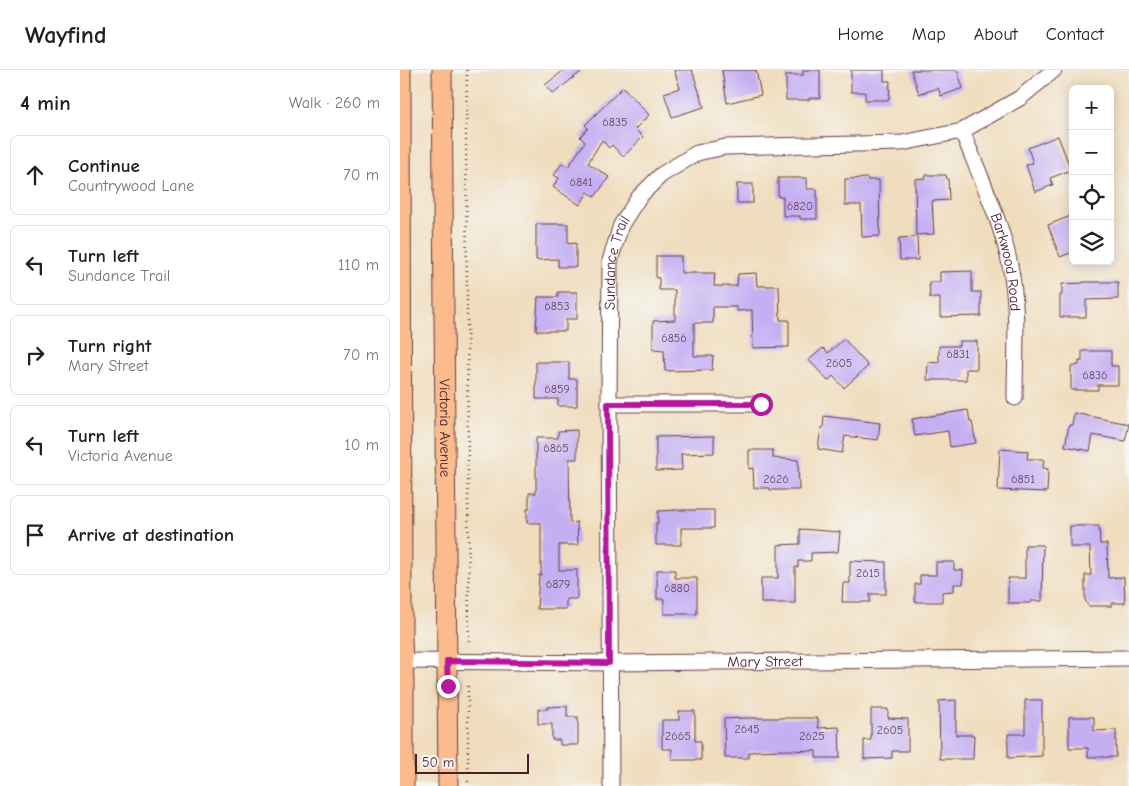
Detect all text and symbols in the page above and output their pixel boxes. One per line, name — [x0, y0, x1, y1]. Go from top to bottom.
text: Wayfind — [25, 21, 106, 49]
text: Home — [837, 24, 884, 45]
text: Map — [912, 24, 946, 45]
text: About — [974, 24, 1018, 45]
text: Contact — [1046, 24, 1104, 45]
map controls — [1069, 85, 1114, 265]
button: + — [1069, 85, 1114, 130]
text: 4 min — [20, 91, 71, 115]
text: Walk · 260 m — [289, 94, 380, 112]
house number: 6835 — [602, 115, 628, 129]
button: − — [1069, 130, 1114, 175]
text: Continue — [68, 155, 140, 177]
icon: ahead — [21, 161, 49, 189]
text: 70 m — [343, 166, 379, 184]
house number: 6841 — [569, 175, 593, 189]
button: locate — [1069, 175, 1114, 220]
text: Countrywood Lane — [68, 177, 194, 195]
house number: 6820 — [787, 199, 813, 213]
street label: Barkwood Road — [987, 211, 1024, 312]
street label: Sundance Trail — [601, 212, 634, 310]
button: layers — [1069, 220, 1114, 265]
text: Turn left — [68, 245, 139, 267]
icon: left — [21, 251, 49, 279]
text: 110 m — [338, 256, 379, 274]
text: Sundance Trail — [68, 267, 170, 285]
house number: 6853 — [544, 299, 570, 313]
house number: 6856 — [661, 331, 687, 345]
text: Turn right — [68, 335, 152, 357]
icon: right — [21, 341, 49, 369]
text: 70 m — [343, 346, 379, 364]
house number: 6831 — [946, 347, 970, 361]
house number: 2605 — [826, 356, 852, 370]
text: Mary Street — [68, 357, 149, 375]
house number: 6836 — [1082, 368, 1108, 382]
street label: Victoria Avenue — [436, 379, 454, 478]
house number: 6859 — [544, 382, 570, 396]
route start — [750, 393, 773, 416]
text: Turn left — [68, 425, 139, 447]
icon: left — [21, 431, 49, 459]
text: 10 m — [344, 436, 379, 454]
house number: 6865 — [543, 441, 569, 455]
text: Victoria Avenue — [68, 447, 173, 465]
house number: 2626 — [763, 472, 789, 486]
house number: 6851 — [1011, 472, 1035, 486]
icon: arrive — [21, 521, 49, 549]
text: Arrive at destination — [68, 524, 234, 546]
house number: 2615 — [856, 566, 880, 580]
house number: 6879 — [546, 577, 570, 591]
house number: 6880 — [664, 581, 690, 595]
street label: Mary Street — [727, 652, 804, 671]
route end — [437, 675, 460, 698]
house number: 2645 — [734, 722, 760, 736]
house number: 2605 — [877, 723, 903, 737]
house number: 2665 — [665, 729, 691, 743]
house number: 2625 — [799, 729, 825, 743]
scale bar — [415, 751, 529, 774]
text: 50 m — [422, 754, 454, 771]

